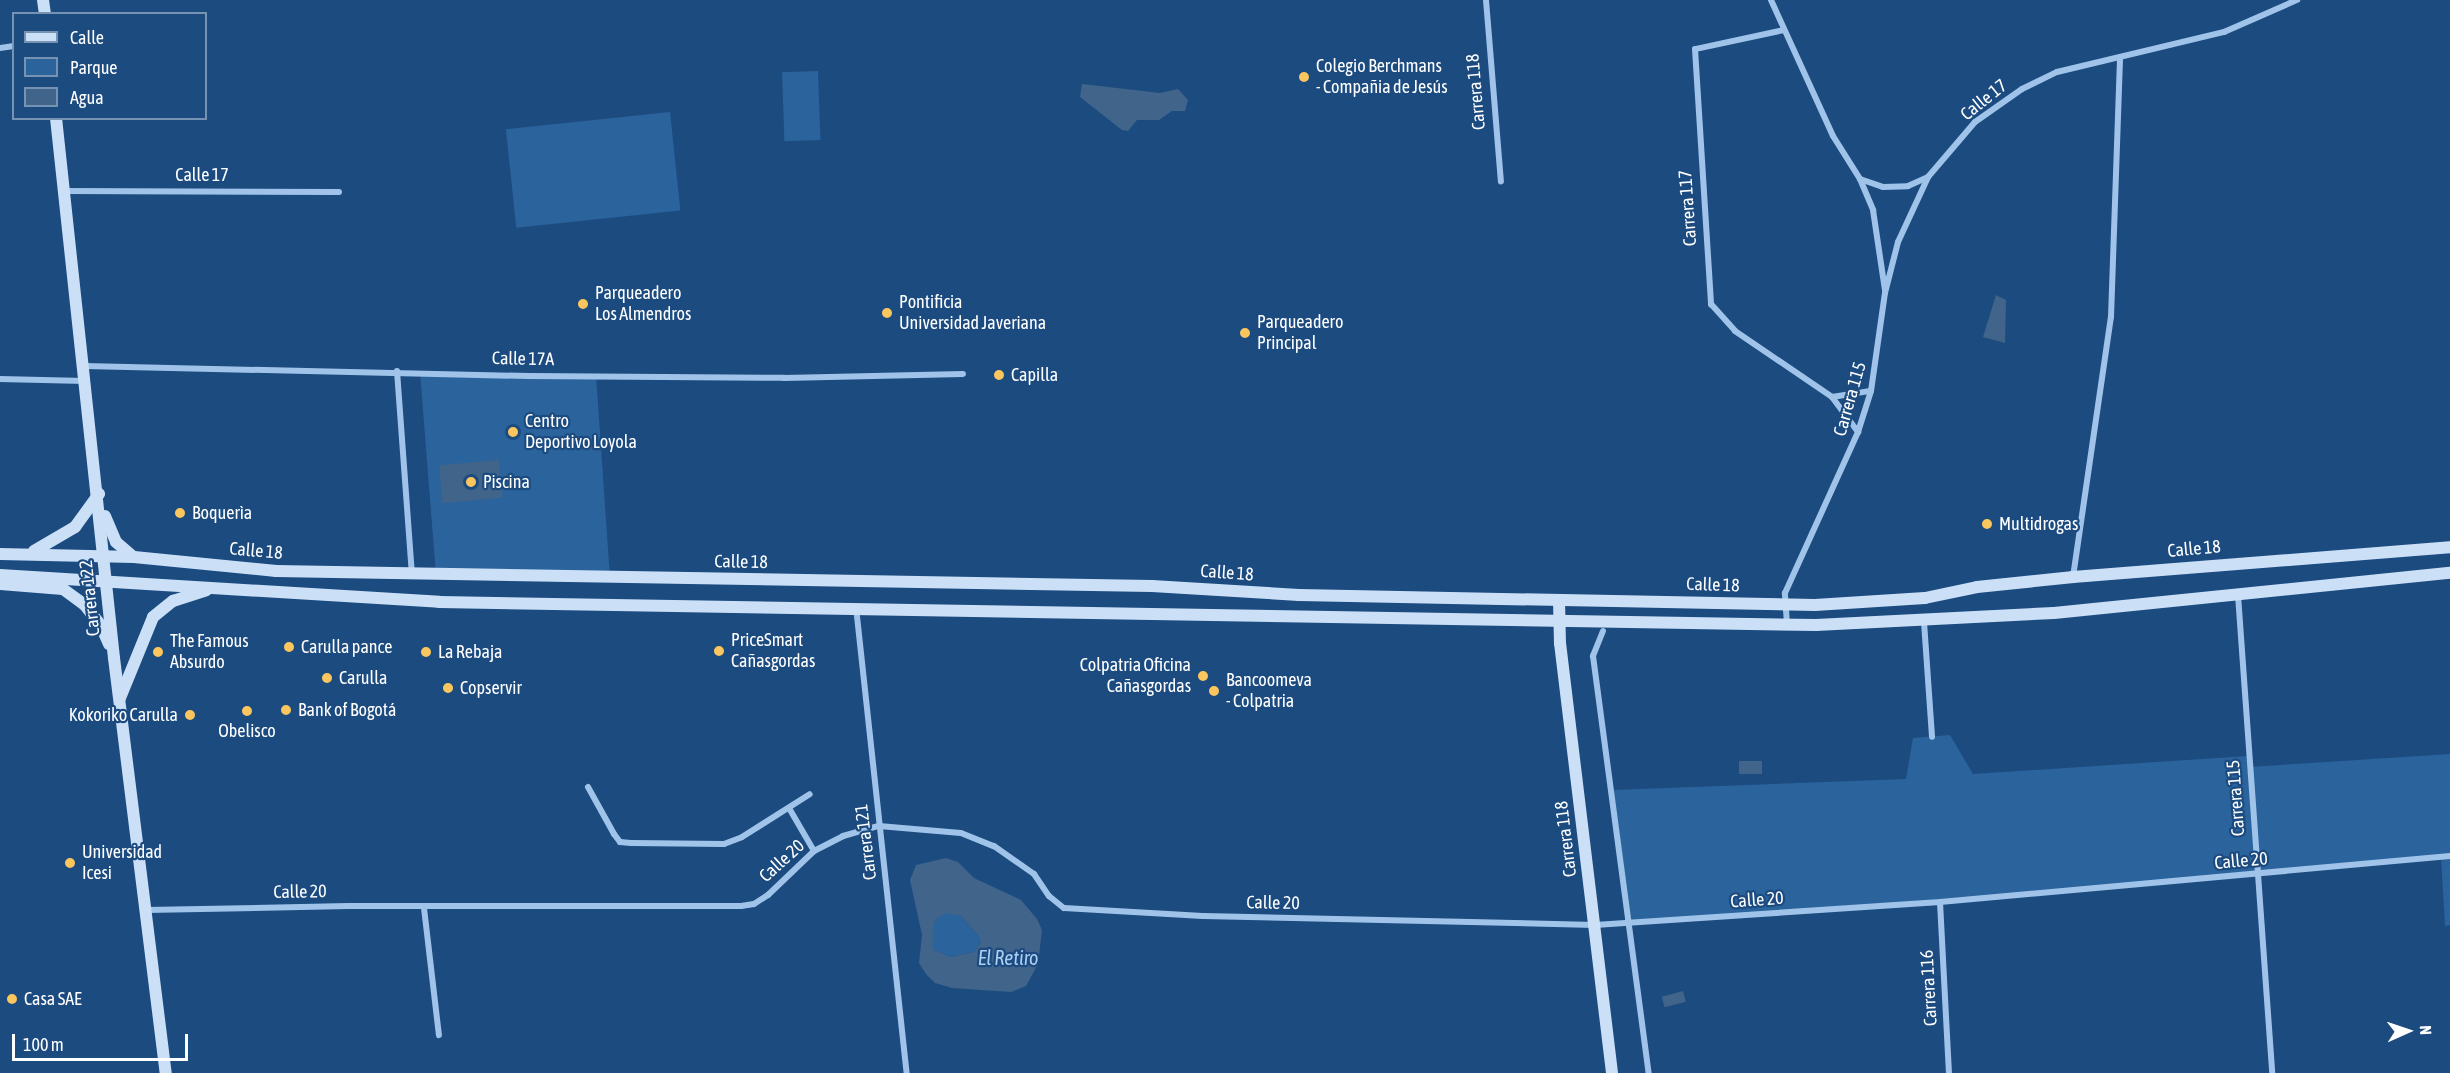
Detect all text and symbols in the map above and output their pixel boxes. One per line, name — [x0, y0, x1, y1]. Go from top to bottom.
legend — [12, 12, 207, 120]
text: Calle — [70, 27, 104, 48]
street label: Carrera 118 — [1462, 53, 1490, 131]
place label: Colegio Berchmans - Compañia de Jesús — [1316, 56, 1448, 98]
text: Parque — [70, 57, 118, 78]
marker: Colegio Berchmans - Compañia de Jesús — [1297, 70, 1311, 84]
street label: Calle 17 — [1956, 75, 2012, 125]
text: Agua — [70, 87, 104, 108]
street label: Calle 17 — [175, 164, 229, 186]
street label: Carrera 117 — [1675, 169, 1701, 247]
place label: Parqueadero Los Almendros — [595, 283, 691, 326]
place label: Pontificia Universidad Javeriana — [899, 292, 1046, 334]
marker: Parqueadero Los Almendros — [576, 297, 590, 311]
marker: Pontificia Universidad Javeriana — [880, 306, 894, 320]
place label: Parqueadero Principal — [1257, 312, 1343, 354]
marker: Parqueadero Principal — [1238, 326, 1252, 340]
street label: Calle 17A — [492, 348, 554, 370]
street label: Carrera 115 — [1829, 359, 1871, 439]
place label: Capilla — [1011, 364, 1058, 386]
marker: Capilla — [992, 368, 1006, 382]
place label: Centro Deportivo Loyola — [525, 411, 637, 454]
marker: Centro Deportivo Loyola — [506, 425, 520, 439]
place label: Piscina — [483, 471, 530, 493]
marker: Piscina — [464, 475, 478, 489]
place label: Boquerìa — [192, 502, 252, 524]
marker: Boquerìa — [173, 506, 187, 520]
place label: Multidrogas — [1999, 513, 2078, 535]
marker: Multidrogas — [1980, 517, 1994, 531]
street label: Calle 18 — [2166, 536, 2222, 562]
street label: Calle 18 — [228, 538, 284, 564]
street label: Calle 18 — [714, 551, 768, 573]
street label: Carrera 122 — [75, 559, 105, 637]
street label: Calle 18 — [1200, 560, 1254, 586]
street label: Calle 18 — [1686, 573, 1740, 597]
place label: PriceSmart Cañasgordas — [731, 630, 815, 672]
place label: The Famous Absurdo — [170, 631, 249, 674]
place label: Carulla pance — [301, 636, 392, 658]
marker: Carulla pance — [282, 640, 296, 654]
place label: La Rebaja — [438, 641, 502, 663]
marker: PriceSmart Cañasgordas — [712, 644, 726, 658]
marker: The Famous Absurdo — [151, 645, 165, 659]
marker: La Rebaja — [419, 645, 433, 659]
place label: Colpatria Oficina Cañasgordas — [1080, 655, 1191, 698]
place label: Carulla — [339, 667, 387, 689]
marker: Colpatria Oficina Cañasgordas — [1196, 669, 1210, 683]
place label: Bancoomeva - Colpatria — [1226, 670, 1312, 712]
marker: Carulla — [320, 671, 334, 685]
place label: Copservir — [460, 677, 522, 699]
marker: Copservir — [441, 681, 455, 695]
marker: Bancoomeva - Colpatria — [1207, 684, 1221, 698]
place label: Bank of Bogotá — [298, 699, 396, 721]
marker: Bank of Bogotá — [279, 703, 293, 717]
place label: Kokoriko Carulla — [69, 704, 178, 726]
marker: Obelisco — [240, 704, 254, 718]
marker: Kokoriko Carulla — [183, 708, 197, 722]
place label: Obelisco — [218, 720, 276, 742]
street label: Carrera 115 — [2223, 759, 2249, 837]
street label: Carrera 118 — [1551, 800, 1581, 878]
street label: Carrera 121 — [851, 803, 881, 881]
street label: Calle 20 — [755, 835, 809, 887]
place label: Universidad Icesi — [82, 842, 162, 884]
street label: Calle 20 — [2213, 848, 2269, 874]
marker: Universidad Icesi — [63, 856, 77, 870]
street label: Calle 20 — [273, 881, 327, 903]
street label: Calle 20 — [1730, 887, 1784, 913]
street label: Calle 20 — [1246, 892, 1300, 914]
water label: El Retiro — [978, 945, 1038, 969]
street label: Carrera 116 — [1916, 949, 1942, 1027]
place label: Casa SAE — [24, 988, 82, 1010]
marker: Casa SAE — [5, 992, 19, 1006]
north arrow — [2378, 1001, 2438, 1061]
scale bar — [15, 1022, 190, 1060]
text: N — [2417, 1025, 2435, 1035]
text: 100 m — [23, 1034, 64, 1055]

